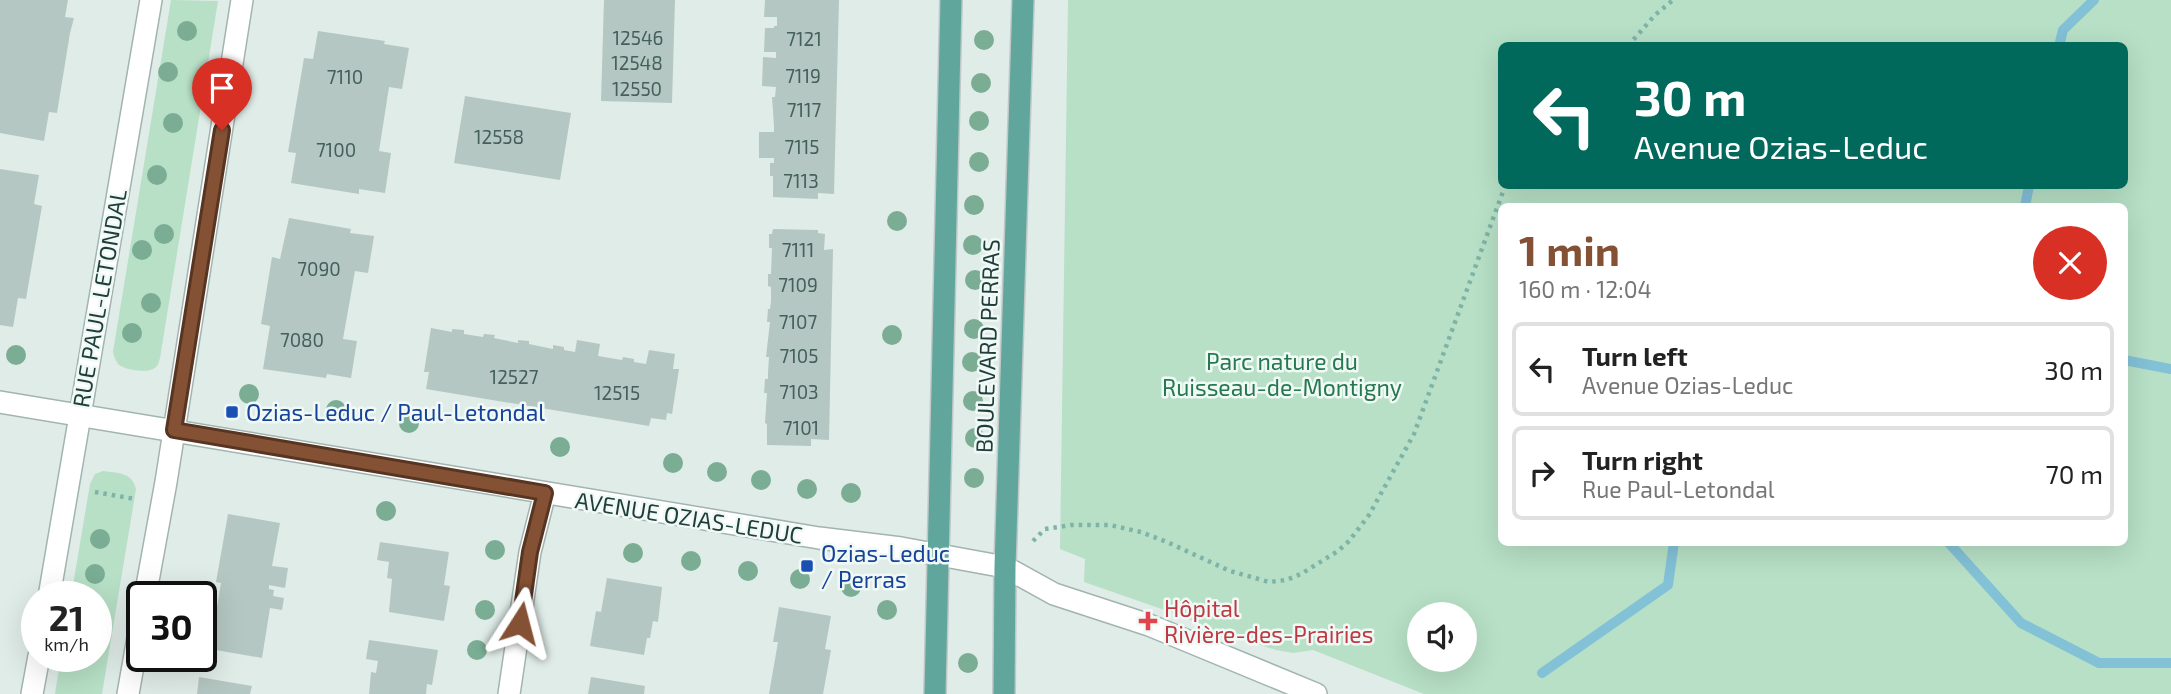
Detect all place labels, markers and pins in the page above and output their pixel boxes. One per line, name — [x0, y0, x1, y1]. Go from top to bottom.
pin — [192, 58, 252, 130]
place label: Ozias-Leduc / Paul-Letondal — [246, 398, 545, 426]
marker: Ozias-Leduc / Paul-Letondal — [224, 404, 240, 420]
place label: Ozias-Leduc / Perras — [821, 539, 950, 593]
marker: Ozias-Leduc / Perras — [799, 558, 815, 574]
place label: Hôpital Rivière-des-Prairies — [1164, 594, 1373, 648]
marker: Hôpital Rivière-des-Prairies — [1138, 611, 1158, 631]

